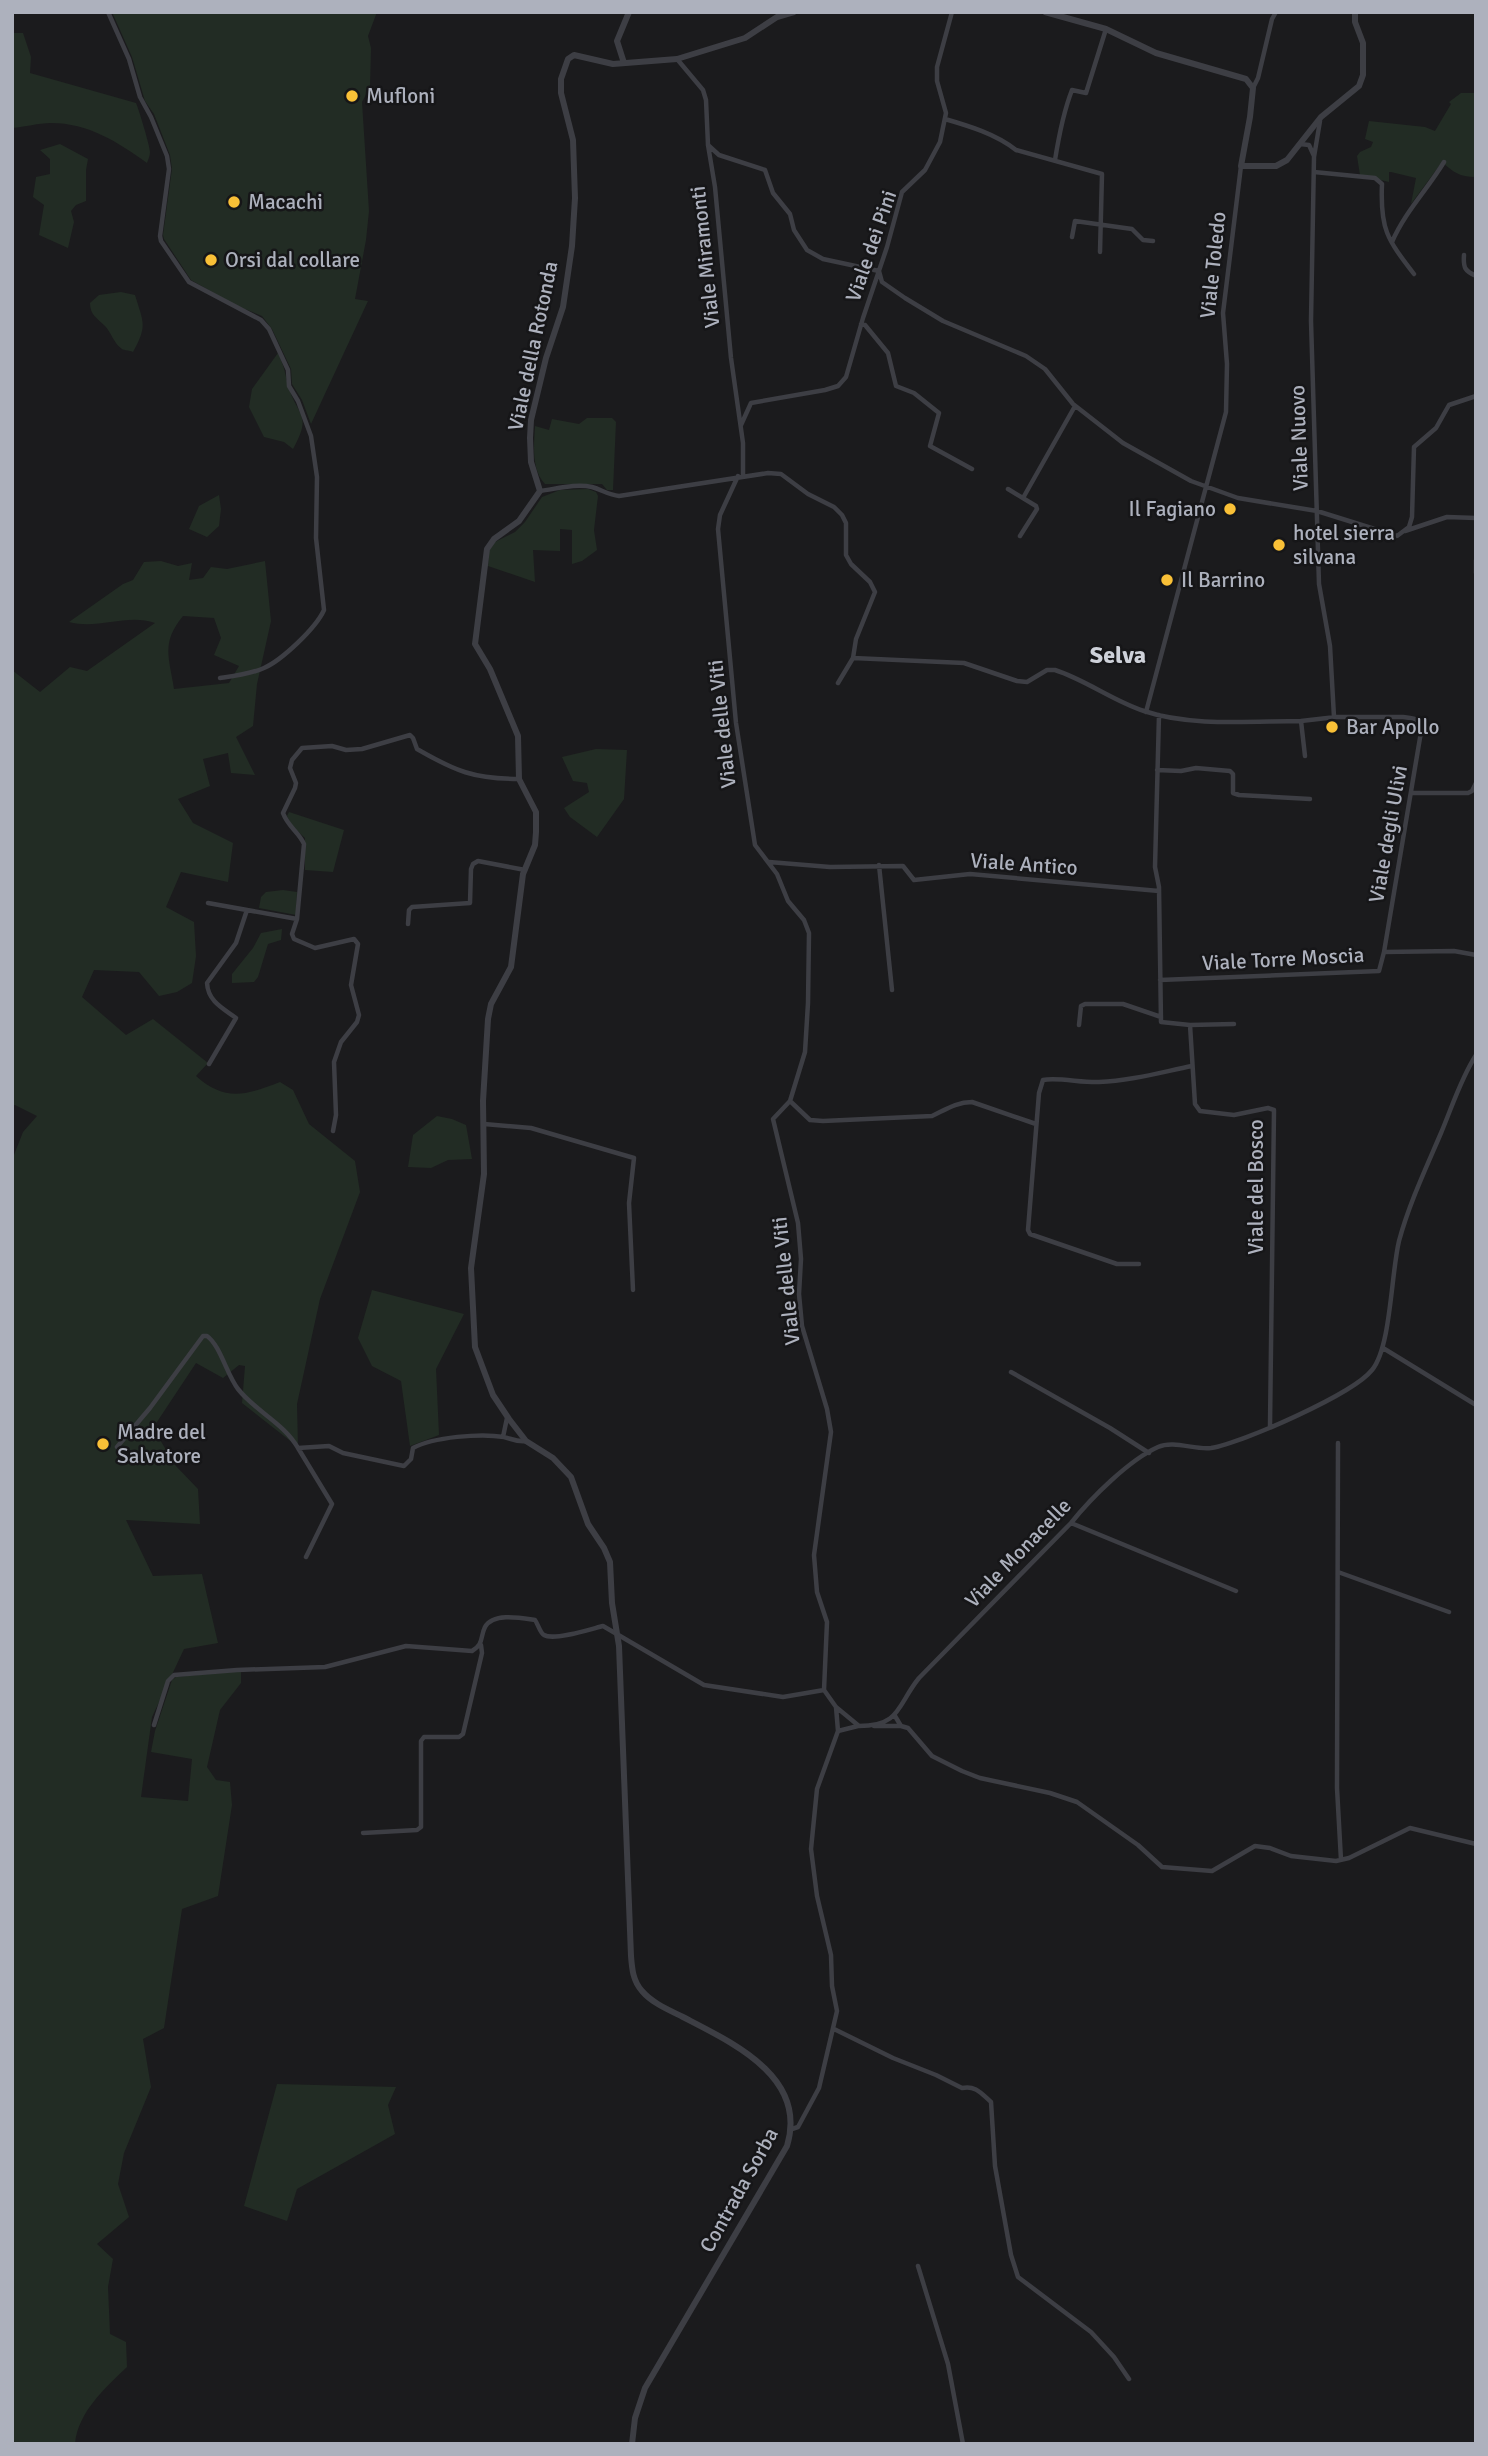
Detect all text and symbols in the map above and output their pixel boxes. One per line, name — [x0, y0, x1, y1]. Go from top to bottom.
place label: Mufloni — [366, 83, 435, 109]
marker: Mufloni — [344, 88, 360, 104]
street label: Viale Miramonti — [685, 185, 725, 329]
street label: Viale dei Pini — [840, 187, 902, 305]
place label: Macachi — [248, 189, 323, 215]
marker: Macachi — [226, 194, 242, 210]
street label: Viale Toledo — [1194, 210, 1232, 320]
place label: Orsi dal collare — [225, 247, 360, 273]
marker: Orsi dal collare — [203, 252, 219, 268]
street label: Viale della Rotonda — [502, 259, 564, 433]
street label: Viale Nuovo — [1284, 385, 1314, 491]
place label: Il Fagiano — [1129, 496, 1216, 522]
marker: Il Fagiano — [1222, 501, 1238, 517]
place label: hotel sierra silvana — [1293, 520, 1395, 570]
marker: hotel sierra silvana — [1271, 537, 1287, 553]
place label: Il Barrino — [1181, 567, 1265, 593]
marker: Il Barrino — [1159, 572, 1175, 588]
district label: Selva — [1090, 640, 1146, 670]
street label: Viale delle Viti — [702, 658, 742, 790]
place label: Bar Apollo — [1346, 714, 1439, 740]
marker: Bar Apollo — [1324, 719, 1340, 735]
street label: Viale degli Ulivi — [1363, 763, 1413, 905]
street label: Viale Antico — [969, 847, 1079, 881]
street label: Viale Torre Moscia — [1201, 942, 1365, 976]
street label: Viale del Bosco — [1243, 1119, 1269, 1255]
street label: Viale delle Viti — [766, 1215, 806, 1347]
place label: Madre del Salvatore — [117, 1419, 206, 1469]
marker: Madre del Salvatore — [95, 1436, 111, 1452]
street label: Viale Monacelle — [959, 1493, 1077, 1613]
street label: Contrada Sorba — [694, 2123, 784, 2257]

